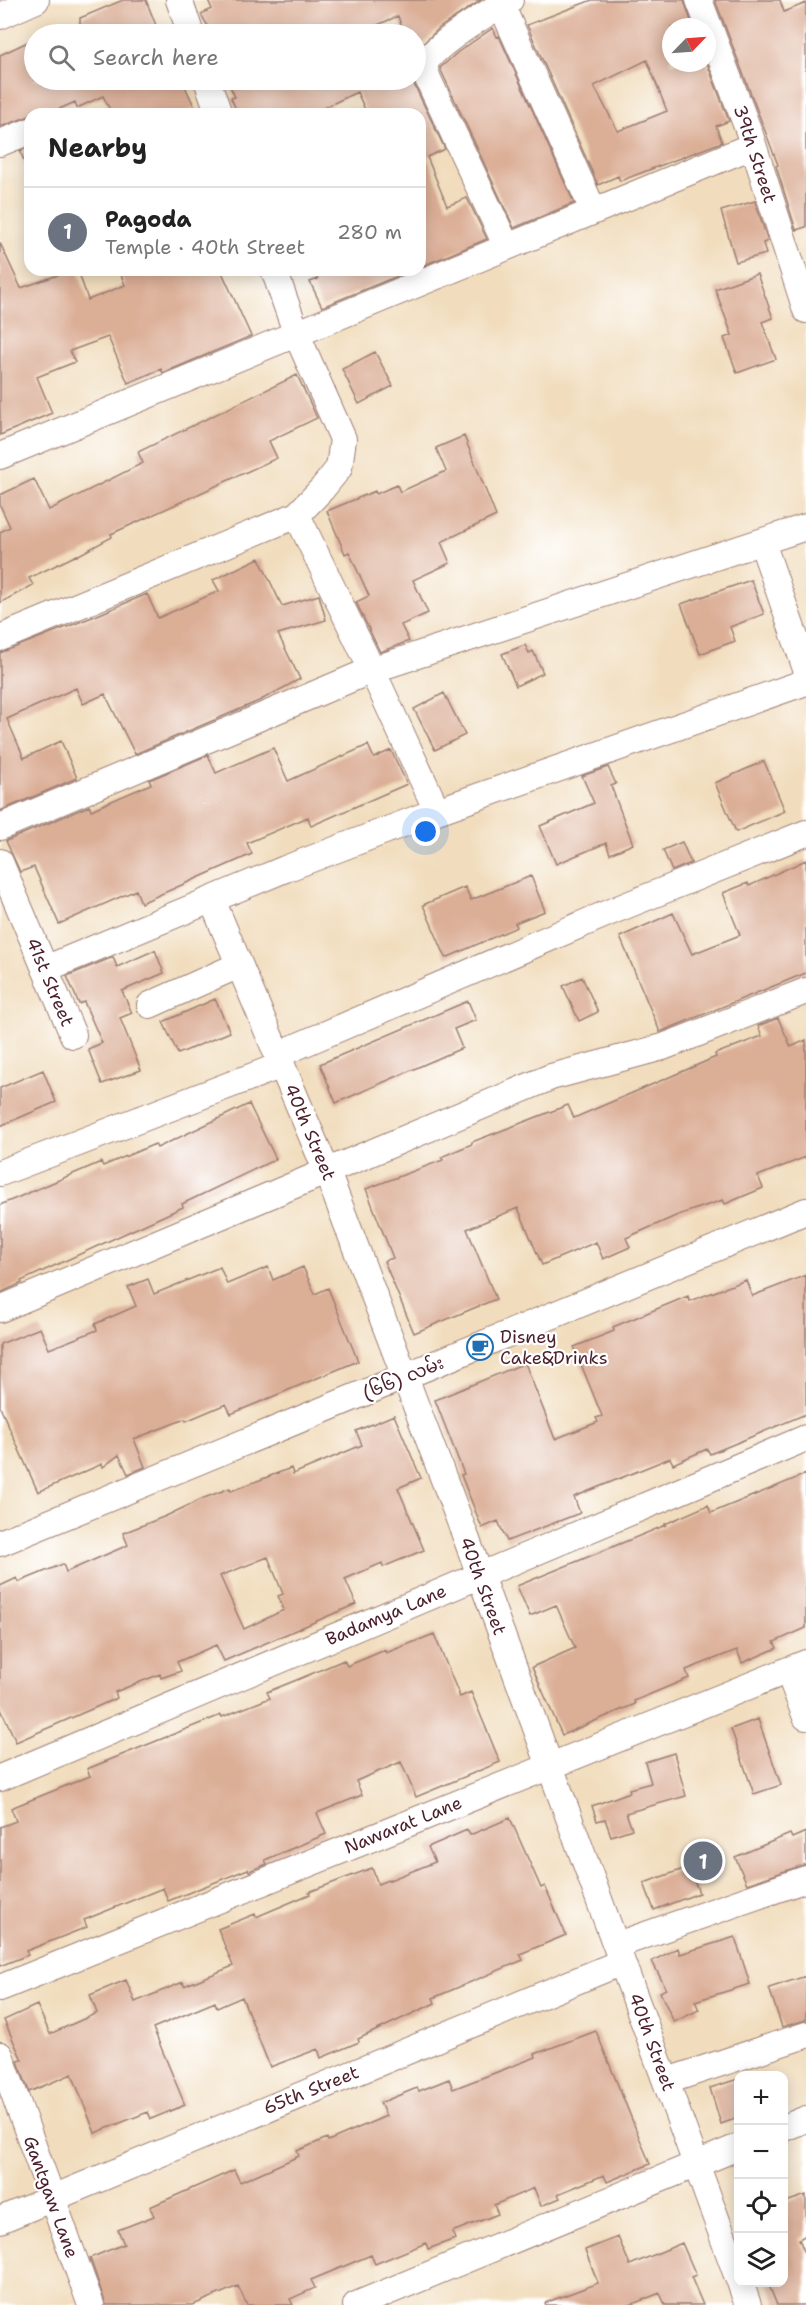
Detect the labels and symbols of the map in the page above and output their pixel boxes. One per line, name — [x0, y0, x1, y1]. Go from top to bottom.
north arrow — [662, 18, 716, 72]
street label: 39th Street — [728, 102, 782, 206]
your location — [411, 817, 440, 846]
street label: 41st Street — [21, 934, 79, 1030]
street label: 40th Street — [279, 1080, 341, 1184]
place label: Disney Cake&Drinks — [500, 1325, 608, 1370]
cafe icon: Disney Cake&Drinks — [465, 1332, 495, 1362]
street label: (၆၆) လမ်း — [358, 1350, 447, 1405]
street label: 40th Street — [454, 1534, 512, 1639]
street label: Badamya Lane — [322, 1579, 450, 1651]
street label: Nawarat Lane — [341, 1790, 465, 1860]
pin: 1 — [684, 1838, 722, 1884]
street label: 40th Street — [623, 1990, 681, 2095]
street label: 65th Street — [260, 2060, 362, 2120]
street label: Gantgaw Lane — [18, 2133, 84, 2261]

